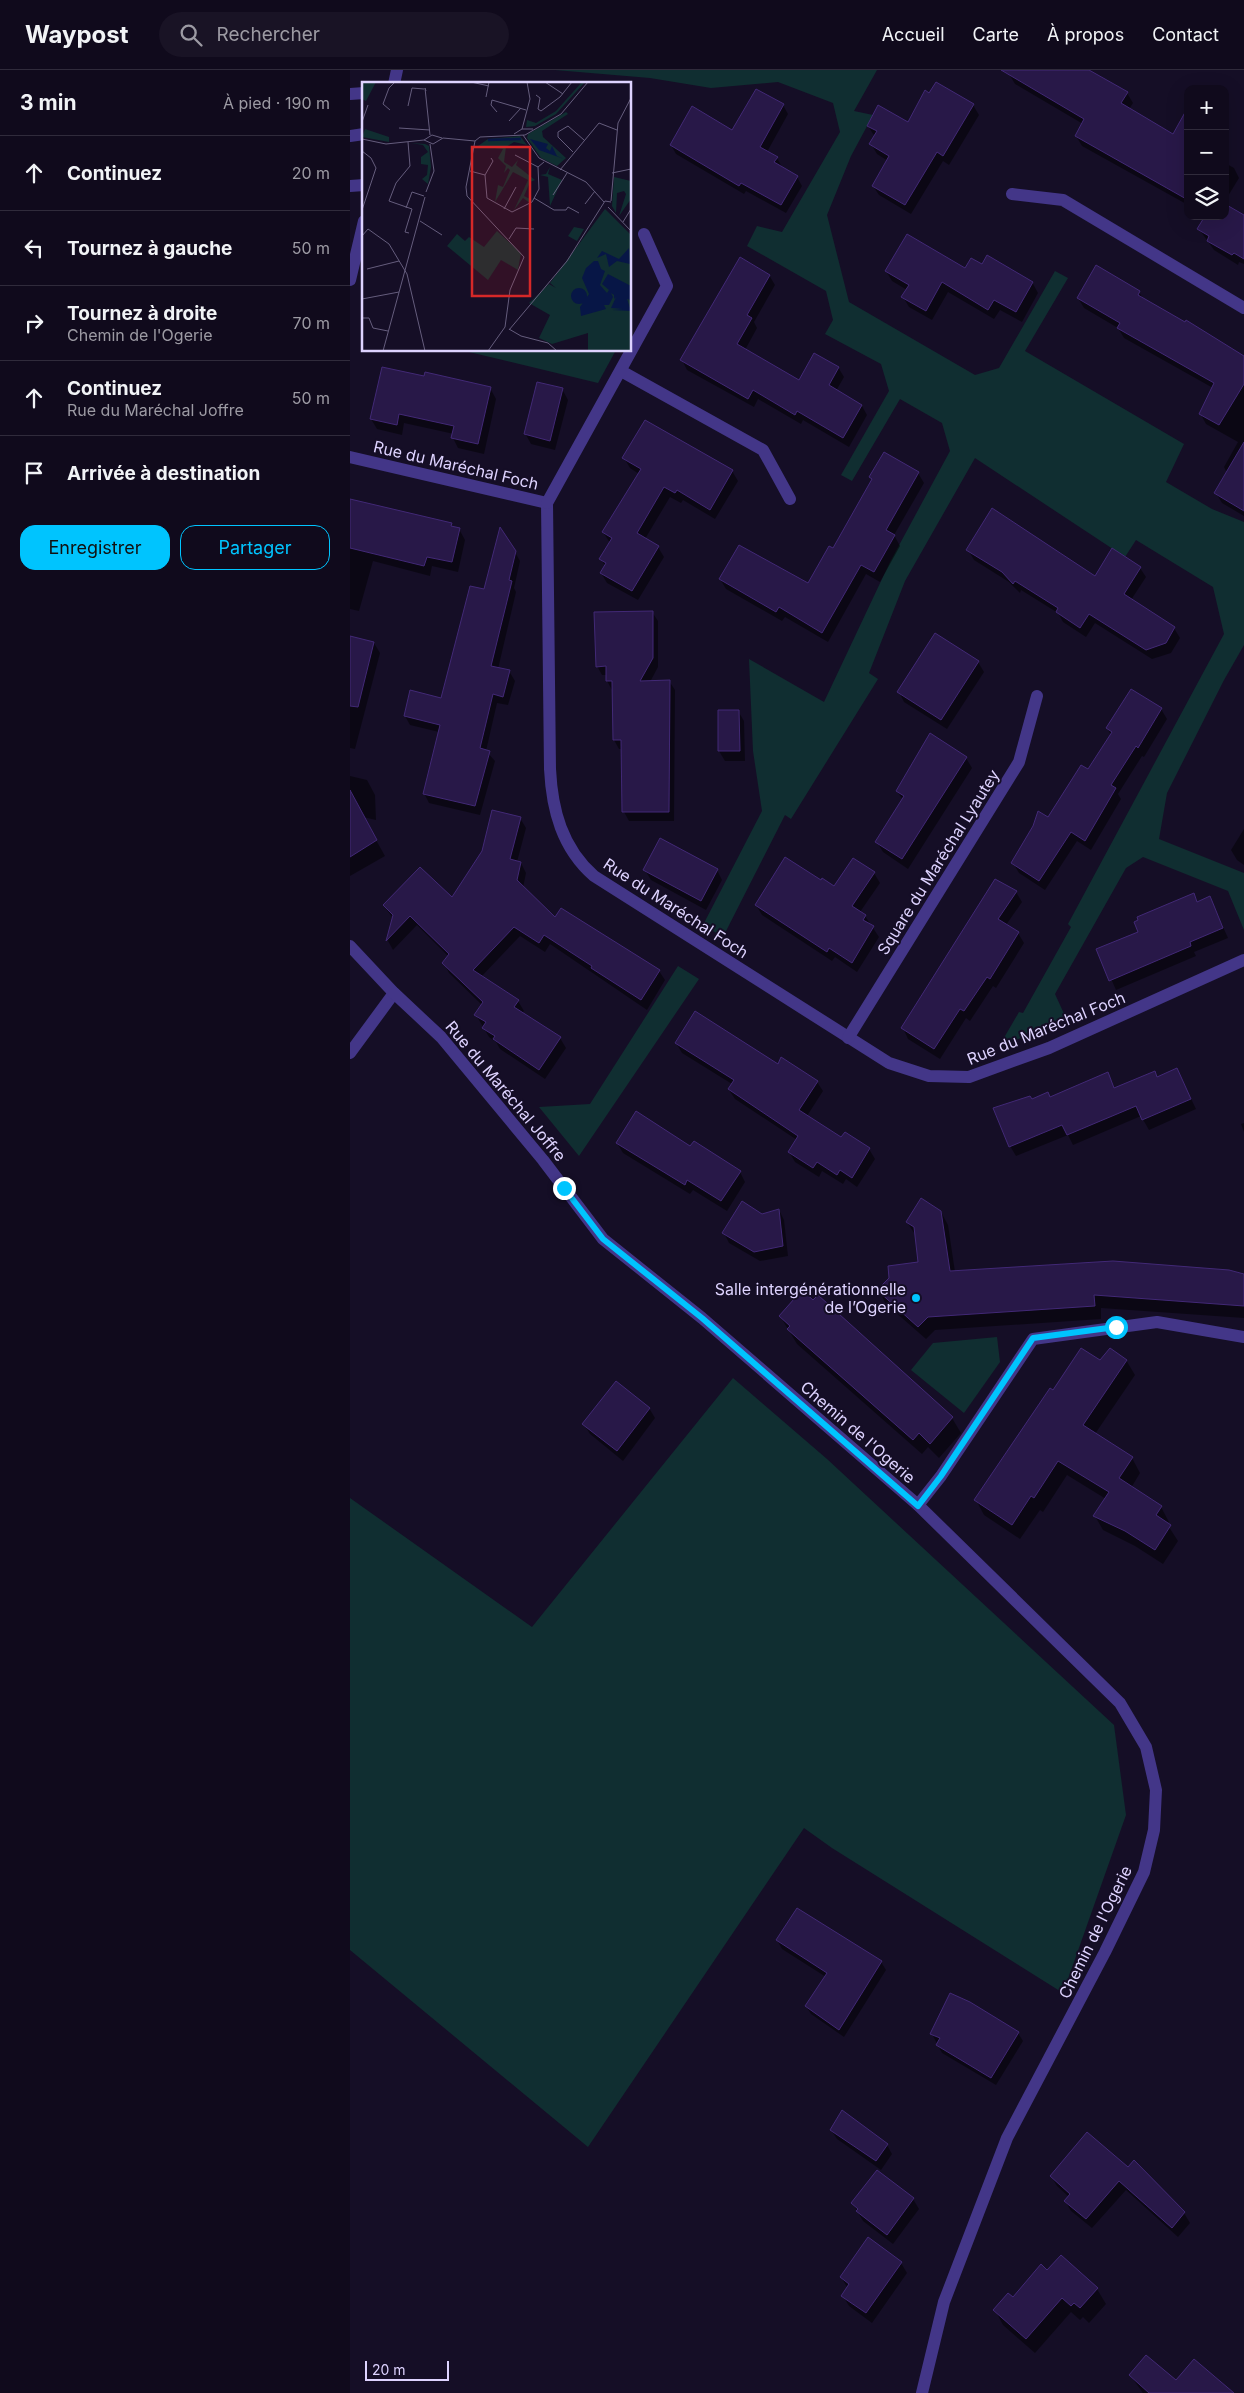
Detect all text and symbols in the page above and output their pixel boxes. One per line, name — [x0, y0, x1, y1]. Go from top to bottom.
search box — [159, 12, 509, 57]
text: Waypost — [25, 20, 129, 49]
icon: search — [177, 21, 205, 49]
text: Rechercher — [217, 23, 320, 46]
text: Accueil — [882, 24, 945, 45]
text: Carte — [973, 24, 1019, 45]
text: À propos — [1047, 24, 1124, 45]
text: Contact — [1152, 24, 1219, 45]
inset map — [362, 82, 631, 351]
map controls — [1184, 85, 1229, 220]
button: + — [1184, 85, 1229, 130]
text: 3 min — [20, 90, 76, 115]
text: À pied · 190 m — [223, 93, 330, 113]
button: − — [1184, 130, 1229, 175]
icon: ahead — [20, 159, 48, 187]
text: Continuez — [67, 162, 162, 185]
text: 20 m — [292, 163, 330, 183]
button: layers — [1184, 175, 1229, 220]
icon: left — [20, 234, 48, 262]
text: Tournez à gauche — [67, 237, 232, 260]
text: 50 m — [292, 238, 330, 258]
text: Tournez à droite — [67, 302, 217, 325]
icon: right — [20, 309, 48, 337]
text: 70 m — [293, 313, 330, 333]
text: Chemin de l'Ogerie — [67, 325, 212, 345]
text: Continuez — [67, 377, 162, 400]
icon: ahead — [20, 384, 48, 412]
text: 50 m — [292, 388, 330, 408]
text: Rue du Maréchal Joffre — [67, 400, 244, 420]
street label: Rue du Maréchal Foch — [371, 436, 541, 494]
icon: arrive — [20, 459, 48, 487]
text: Arrivée à destination — [67, 462, 260, 485]
button: Enregistrer — [20, 525, 170, 570]
button: Partager — [180, 525, 330, 570]
street label: Square du Maréchal Lyautey — [873, 766, 1003, 958]
street label: Rue du Maréchal Foch — [600, 854, 752, 962]
street label: Rue du Maréchal Foch — [964, 987, 1128, 1069]
street label: Rue du Maréchal Joffre — [441, 1017, 571, 1165]
route end — [553, 1177, 576, 1200]
place label: Salle intergénérationnelle de l’Ogerie — [715, 1279, 906, 1317]
marker: Salle intergénérationnelle de l’Ogerie — [910, 1292, 922, 1304]
route start — [1105, 1316, 1128, 1339]
street label: Chemin de l'Ogerie — [797, 1377, 919, 1487]
street label: Chemin de l'Ogerie — [1054, 1862, 1136, 2002]
scale bar — [365, 2358, 449, 2381]
text: 20 m — [372, 2361, 406, 2378]

